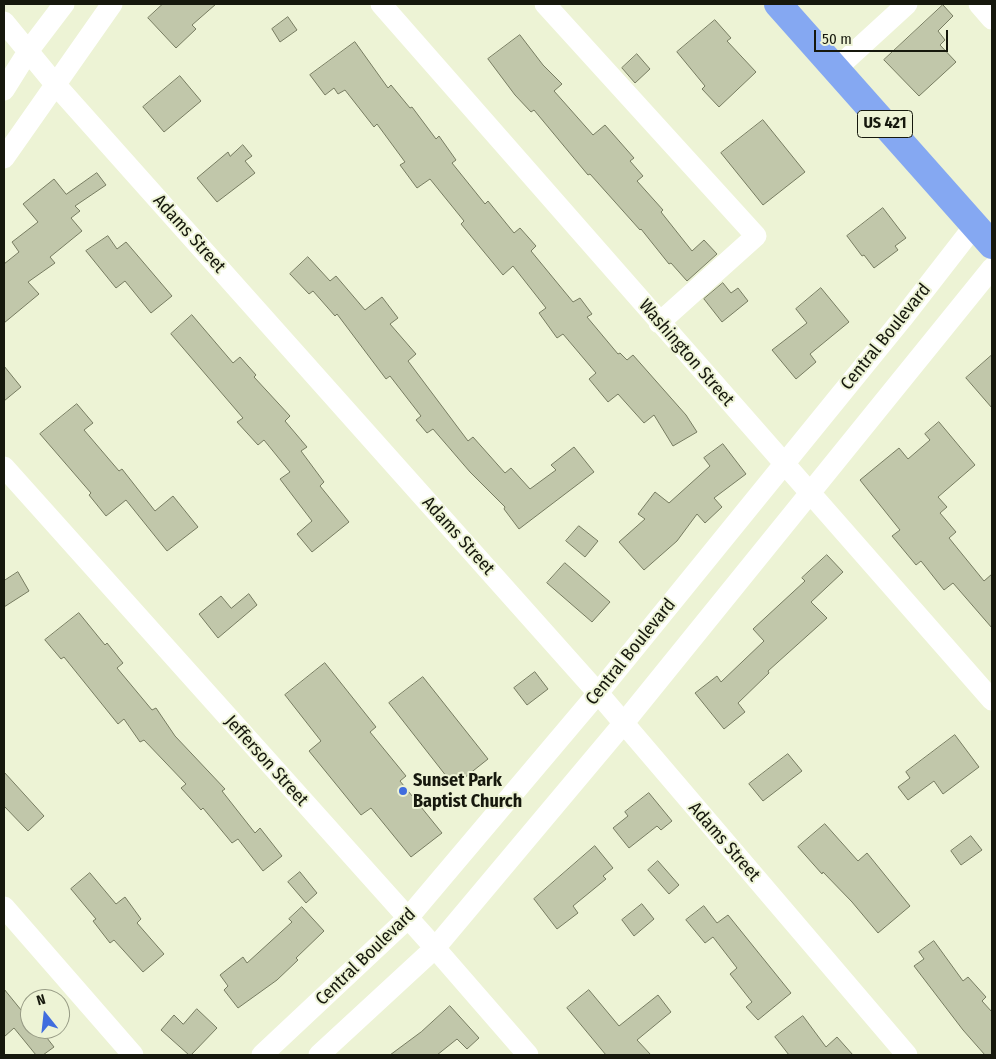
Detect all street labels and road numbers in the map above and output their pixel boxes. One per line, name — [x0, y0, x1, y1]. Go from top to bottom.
road number: US 421 — [858, 110, 912, 138]
street label: Adams Street — [148, 190, 230, 278]
street label: Central Boulevard — [837, 279, 935, 395]
street label: Washington Street — [634, 295, 738, 411]
street label: Adams Street — [417, 492, 499, 580]
street label: Central Boulevard — [582, 594, 680, 710]
street label: Jefferson Street — [220, 711, 312, 811]
street label: Adams Street — [684, 798, 764, 886]
street label: Central Boulevard — [312, 904, 420, 1010]

